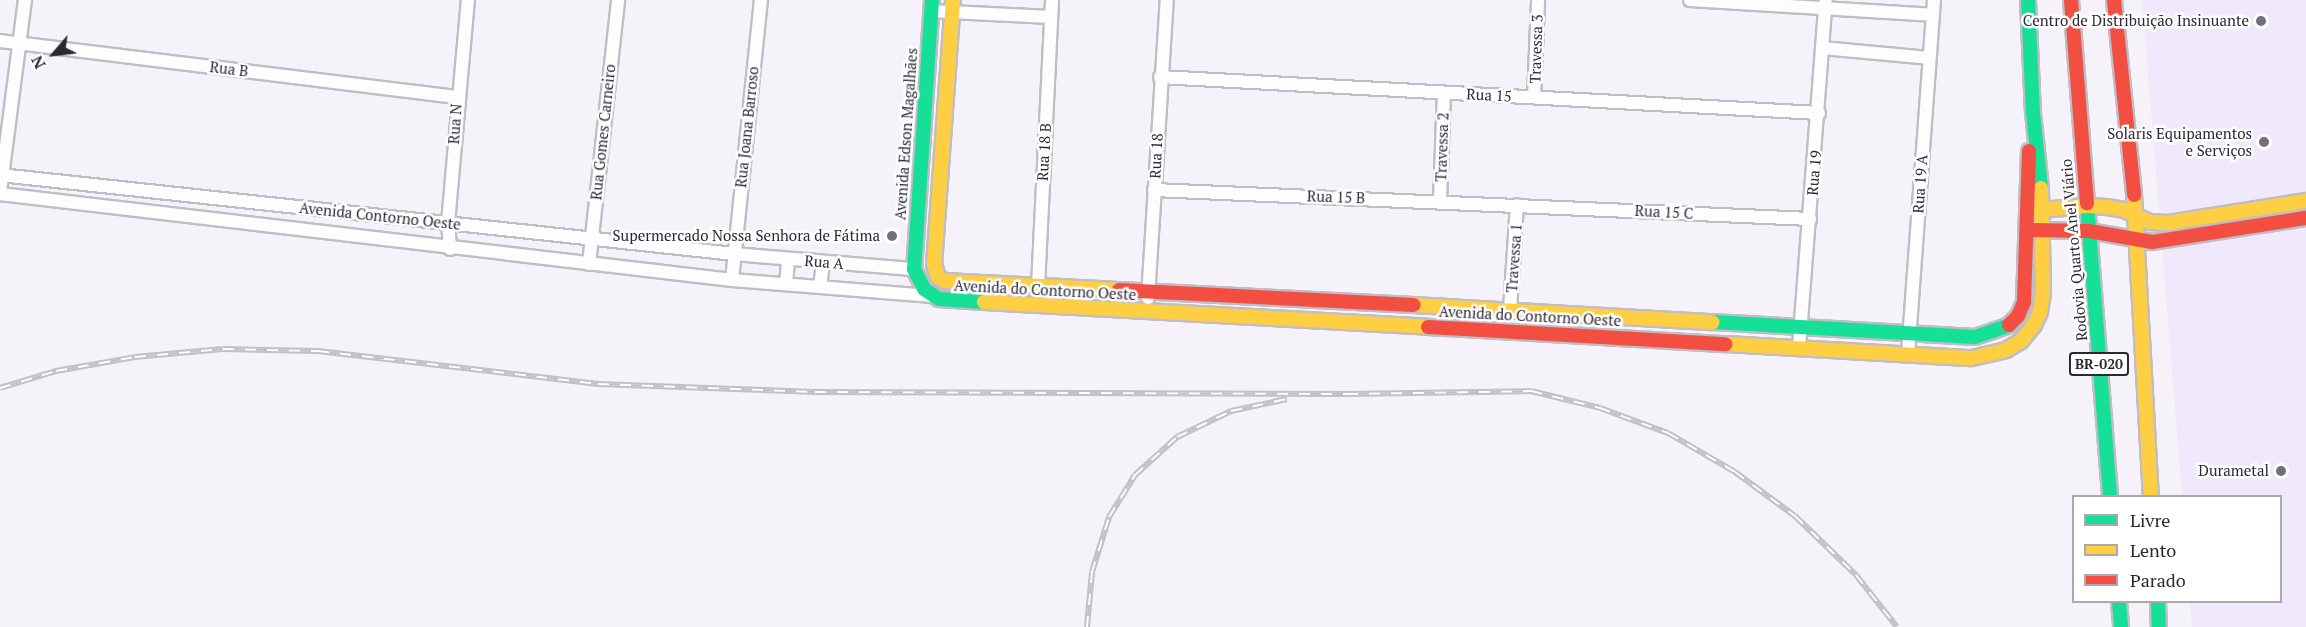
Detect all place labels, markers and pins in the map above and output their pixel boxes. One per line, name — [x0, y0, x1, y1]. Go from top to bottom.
place label: Centro de Distribuição Insinuante — [2023, 12, 2249, 30]
marker: Centro de Distribuição Insinuante — [2254, 14, 2268, 28]
place label: Solaris Equipamentos e Serviços — [2107, 124, 2252, 159]
marker: Solaris Equipamentos e Serviços — [2257, 135, 2271, 149]
place label: Supermercado Nossa Senhora de Fátima — [613, 227, 880, 245]
marker: Supermercado Nossa Senhora de Fátima — [885, 229, 899, 243]
place label: Durametal — [2198, 462, 2269, 480]
marker: Durametal — [2274, 464, 2288, 478]

